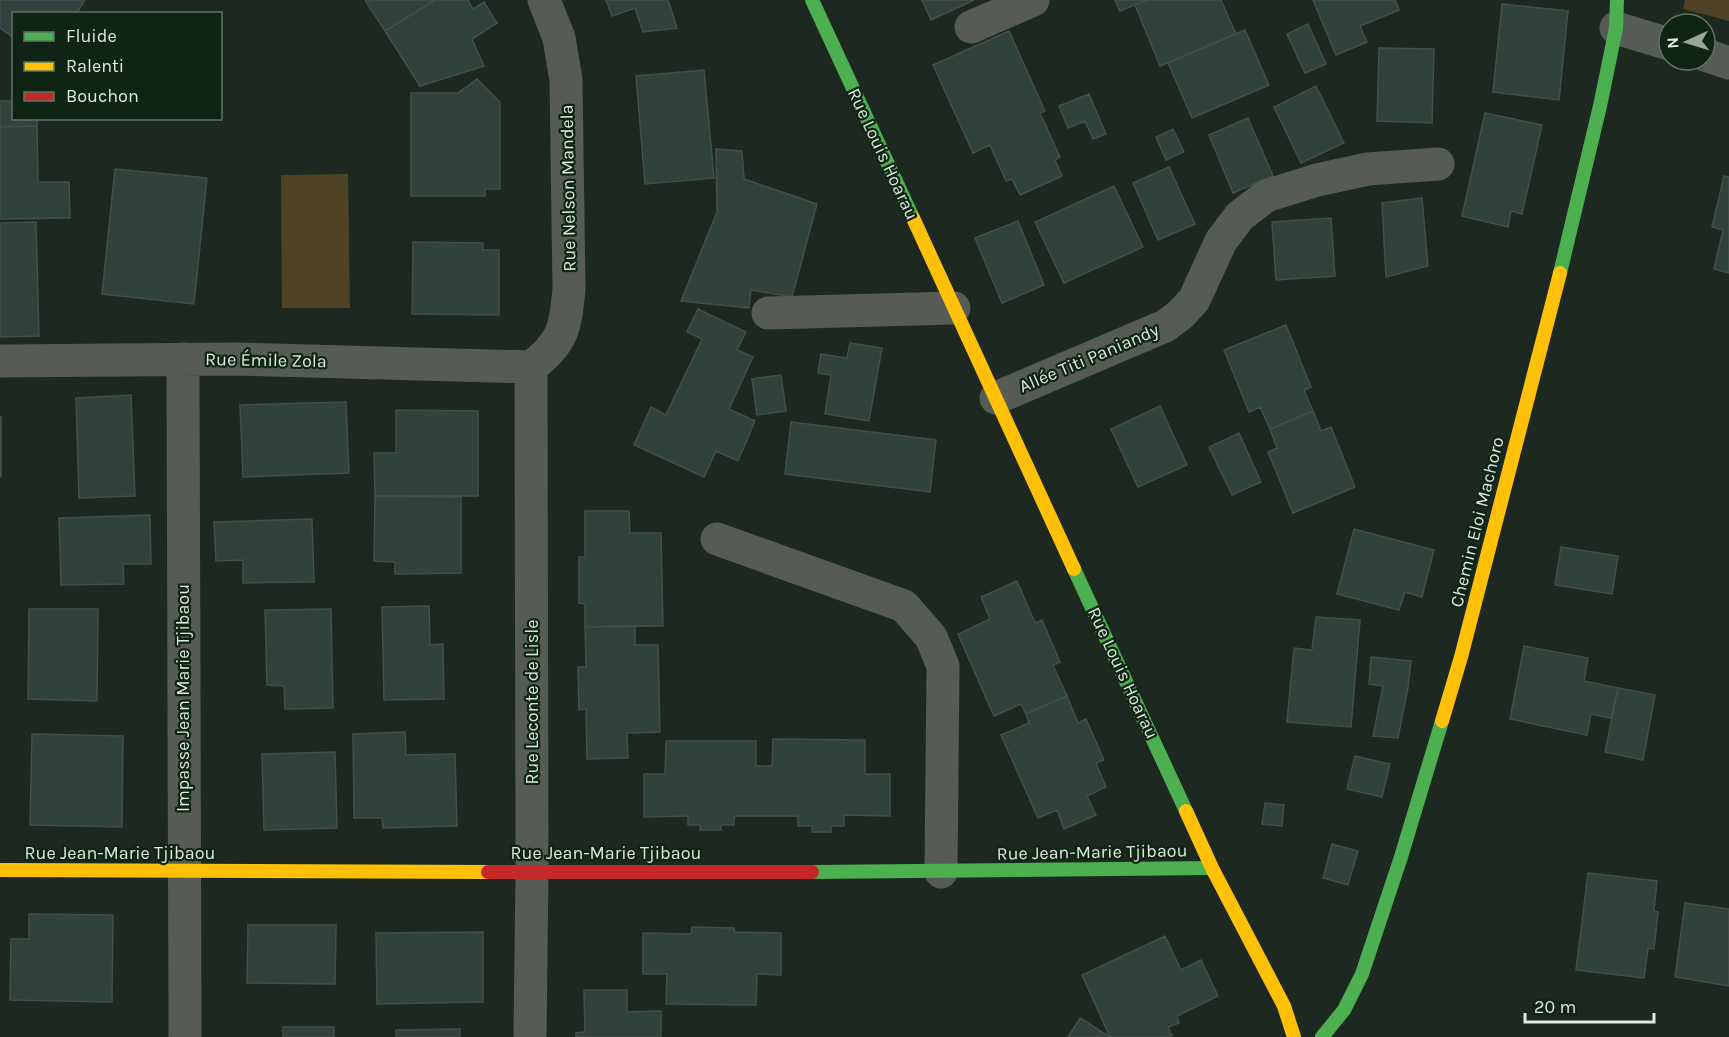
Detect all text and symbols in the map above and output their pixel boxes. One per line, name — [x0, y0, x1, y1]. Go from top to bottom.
legend — [12, 12, 222, 120]
north arrow — [1657, 12, 1717, 72]
text: Fluide — [66, 25, 117, 47]
text: N — [1663, 37, 1682, 49]
text: Ralenti — [66, 55, 124, 77]
text: Bouchon — [66, 85, 139, 107]
street label: Rue Louis Hoarau — [843, 85, 923, 223]
street label: Rue Nelson Mandela — [556, 104, 580, 272]
street label: Allée Titi Paniandy — [1016, 318, 1163, 397]
street label: Rue Émile Zola — [205, 347, 327, 372]
street label: Chemin Eloi Machoro — [1445, 435, 1509, 609]
street label: Impasse Jean Marie Tjibaou — [172, 584, 194, 812]
street label: Rue Louis Hoarau — [1083, 604, 1163, 742]
street label: Rue Leconte de Lisle — [521, 619, 543, 785]
street label: Rue Jean-Marie Tjibaou — [996, 839, 1188, 865]
street label: Rue Jean-Marie Tjibaou — [25, 842, 215, 864]
street label: Rue Jean-Marie Tjibaou — [511, 842, 701, 864]
scale bar — [1525, 986, 1654, 1024]
text: 20 m — [1534, 996, 1576, 1018]

